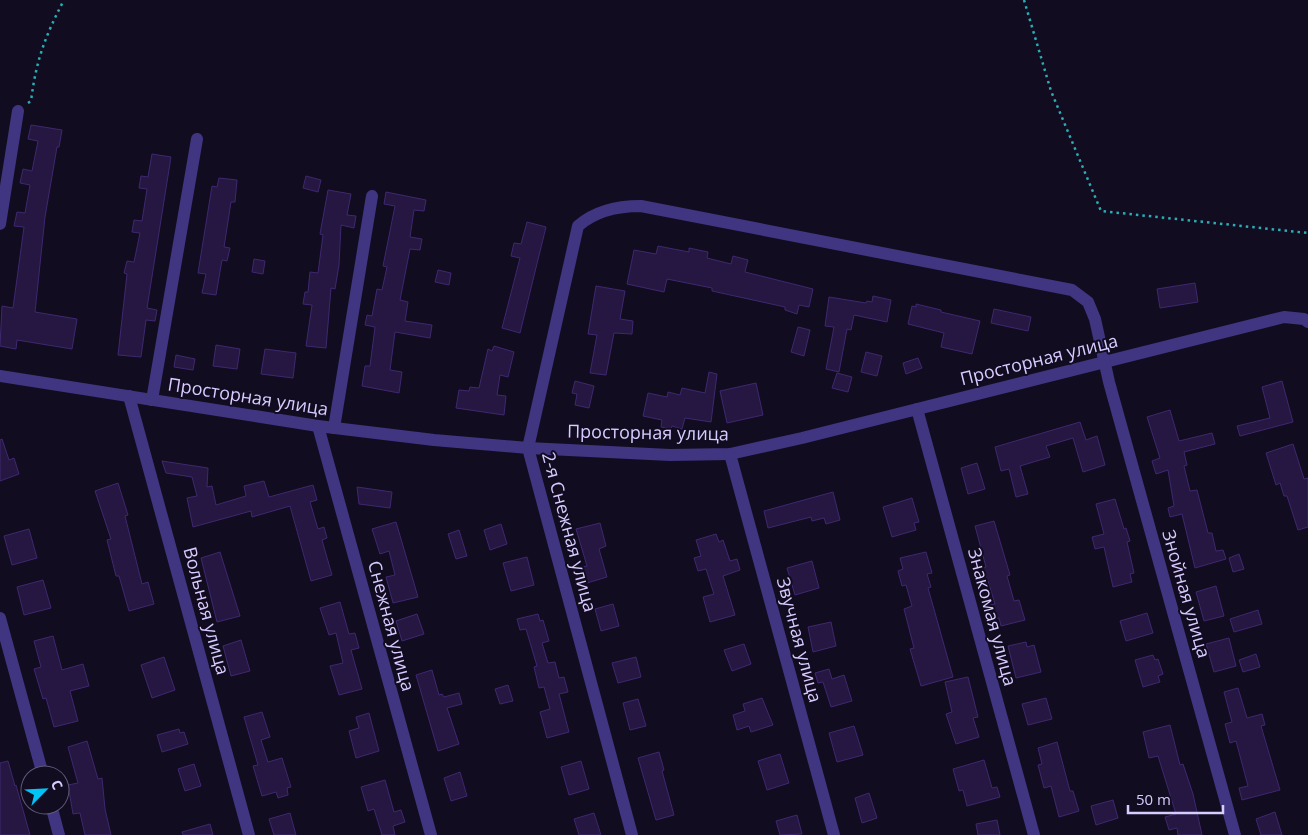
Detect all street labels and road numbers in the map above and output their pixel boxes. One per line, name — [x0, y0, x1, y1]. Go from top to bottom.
street label: Просторная улица — [957, 328, 1120, 390]
street label: Просторная улица — [166, 371, 330, 421]
street label: Просторная улица — [567, 419, 729, 445]
street label: 2-я Снежная улица — [537, 449, 603, 614]
street label: Знойная улица — [1157, 527, 1217, 661]
street label: Вольная улица — [178, 544, 236, 677]
street label: Знакомая улица — [963, 545, 1023, 688]
street label: Снежная улица — [363, 558, 421, 694]
street label: Звучная улица — [772, 574, 828, 705]

